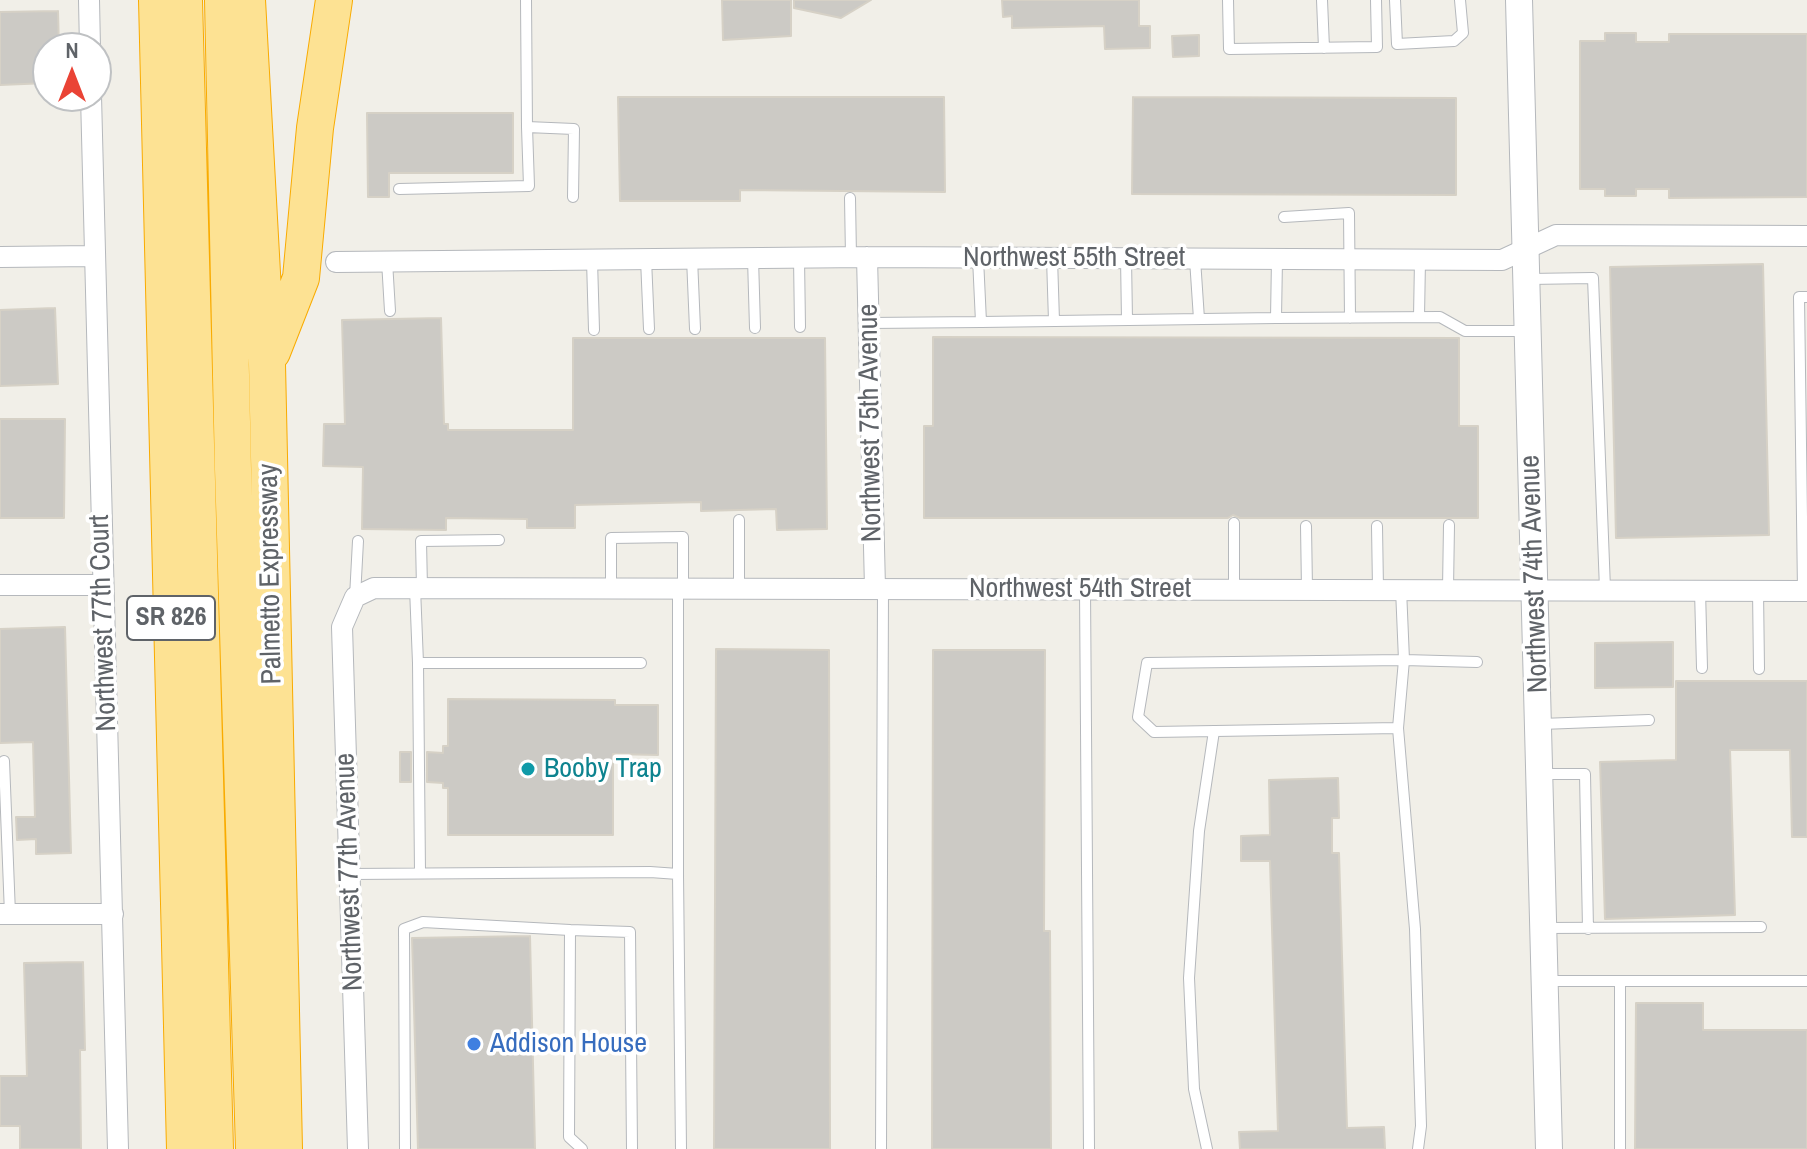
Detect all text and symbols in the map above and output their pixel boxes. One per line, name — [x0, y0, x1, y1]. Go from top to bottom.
north arrow — [32, 32, 112, 112]
text: N — [65, 35, 79, 65]
street label: Northwest 55th Street — [963, 241, 1185, 275]
street label: Northwest 75th Avenue — [852, 304, 890, 542]
street label: Northwest 74th Avenue — [1514, 454, 1556, 694]
street label: Palmetto Expressway — [252, 463, 290, 685]
street label: Northwest 77th Court — [83, 514, 125, 732]
street label: Northwest 54th Street — [969, 572, 1191, 606]
road number: SR 826 — [127, 596, 215, 640]
street label: Northwest 77th Avenue — [329, 752, 371, 992]
place label: Booby Trap — [544, 752, 662, 786]
marker: Booby Trap — [519, 760, 537, 778]
place label: Addison House — [490, 1027, 647, 1061]
marker: Addison House — [465, 1035, 483, 1053]

